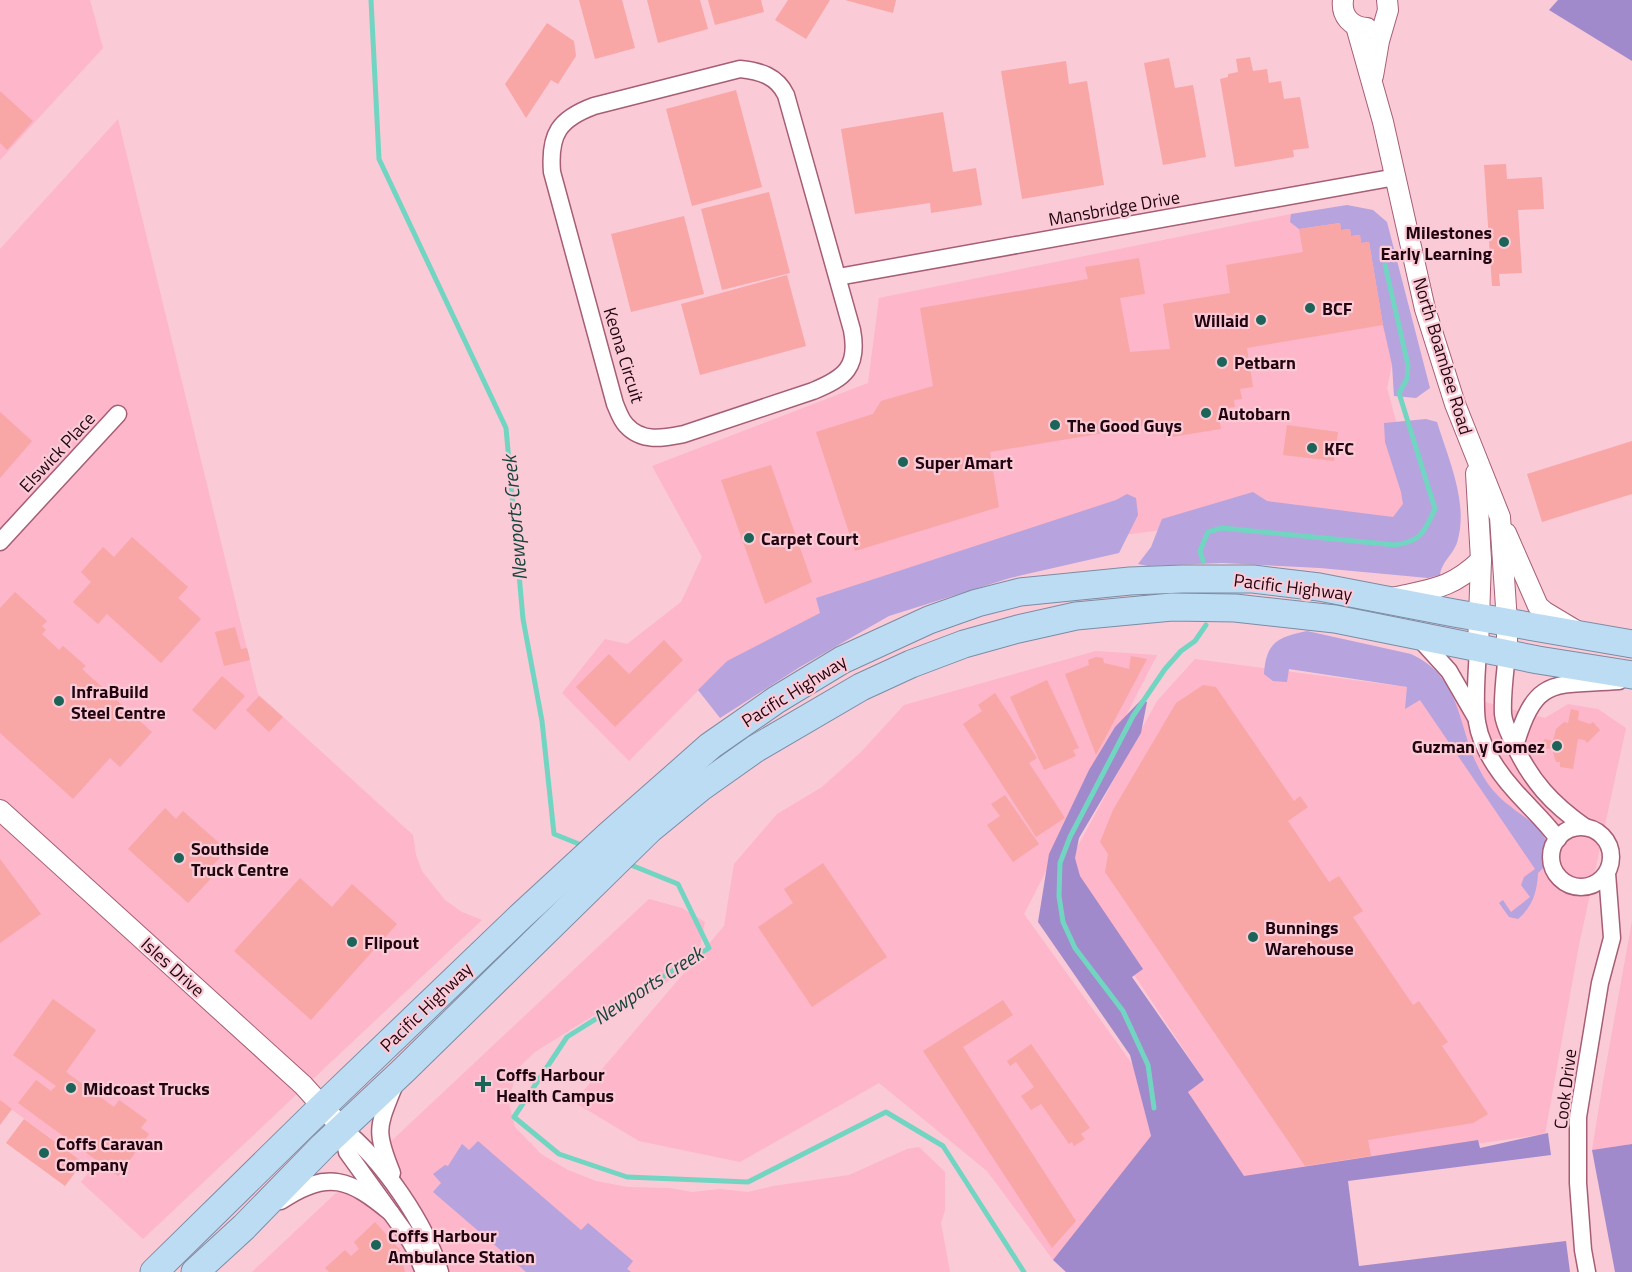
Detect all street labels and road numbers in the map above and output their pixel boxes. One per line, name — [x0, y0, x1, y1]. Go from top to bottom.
street label: Mansbridge Drive — [1046, 183, 1182, 233]
street label: North Boambee Road — [1406, 274, 1480, 438]
street label: Keona Circuit — [597, 304, 652, 407]
street label: Elswick Place — [13, 406, 101, 498]
street label: Pacific Highway — [1232, 566, 1354, 608]
street label: Pacific Highway — [736, 648, 852, 734]
street label: Isles Drive — [135, 931, 211, 1003]
street label: Pacific Highway — [374, 956, 478, 1058]
street label: Cook Drive — [1547, 1047, 1583, 1131]

